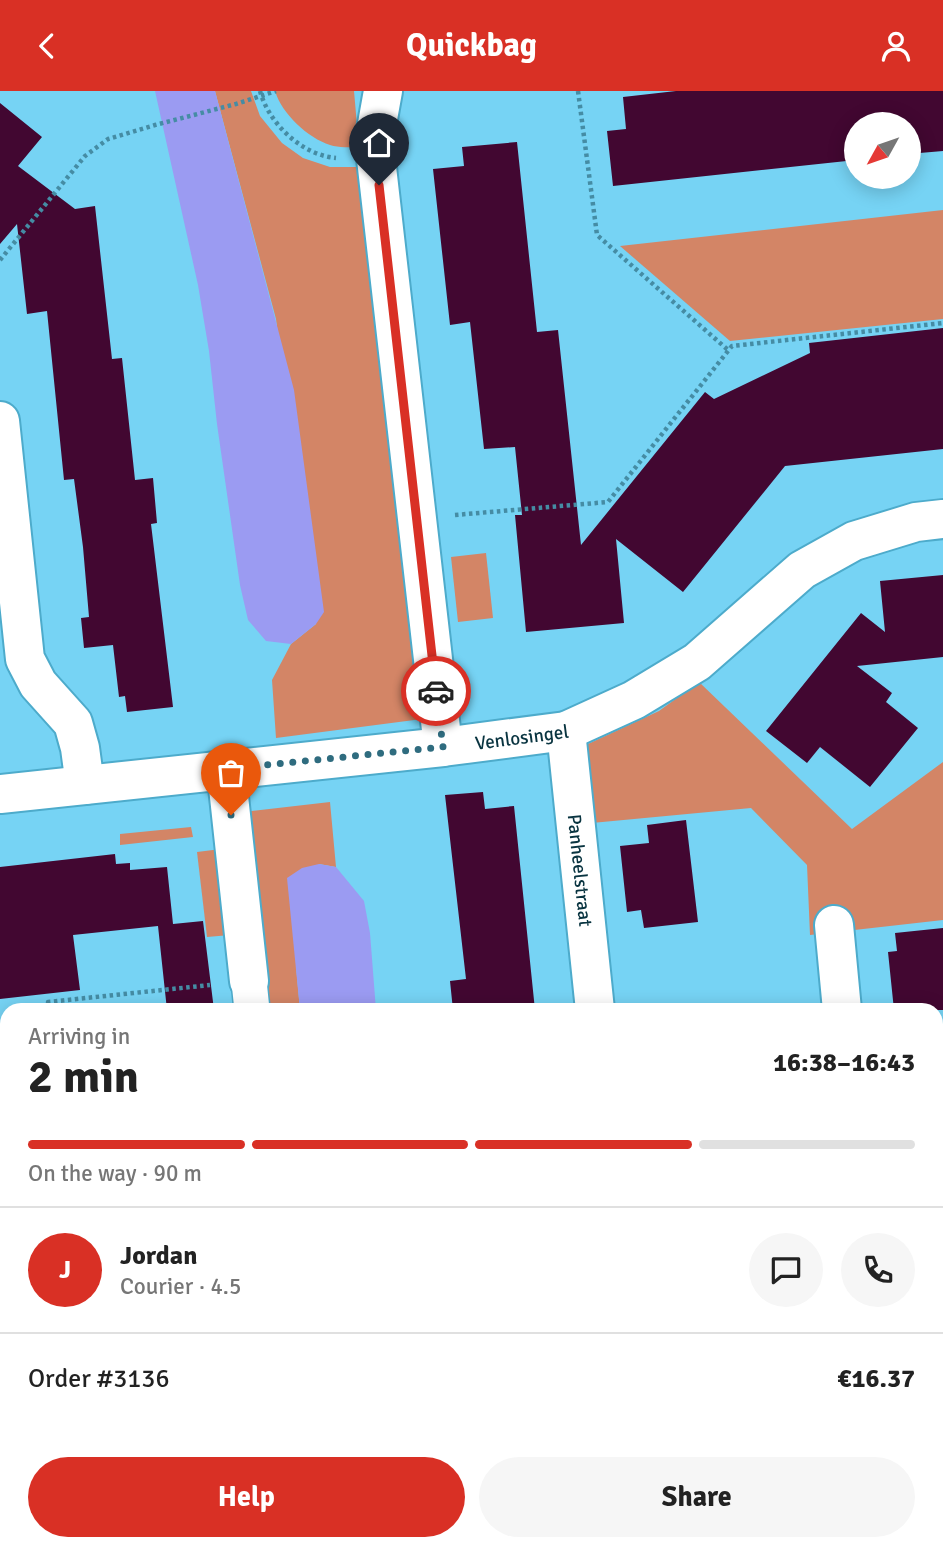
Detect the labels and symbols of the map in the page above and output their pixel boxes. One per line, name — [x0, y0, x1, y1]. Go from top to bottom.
north arrow — [844, 112, 920, 189]
pin — [349, 113, 409, 185]
courier — [401, 656, 471, 726]
street label: Venlosingel — [474, 720, 570, 756]
pin — [201, 743, 261, 815]
street label: Panheelstraat — [562, 813, 597, 928]

